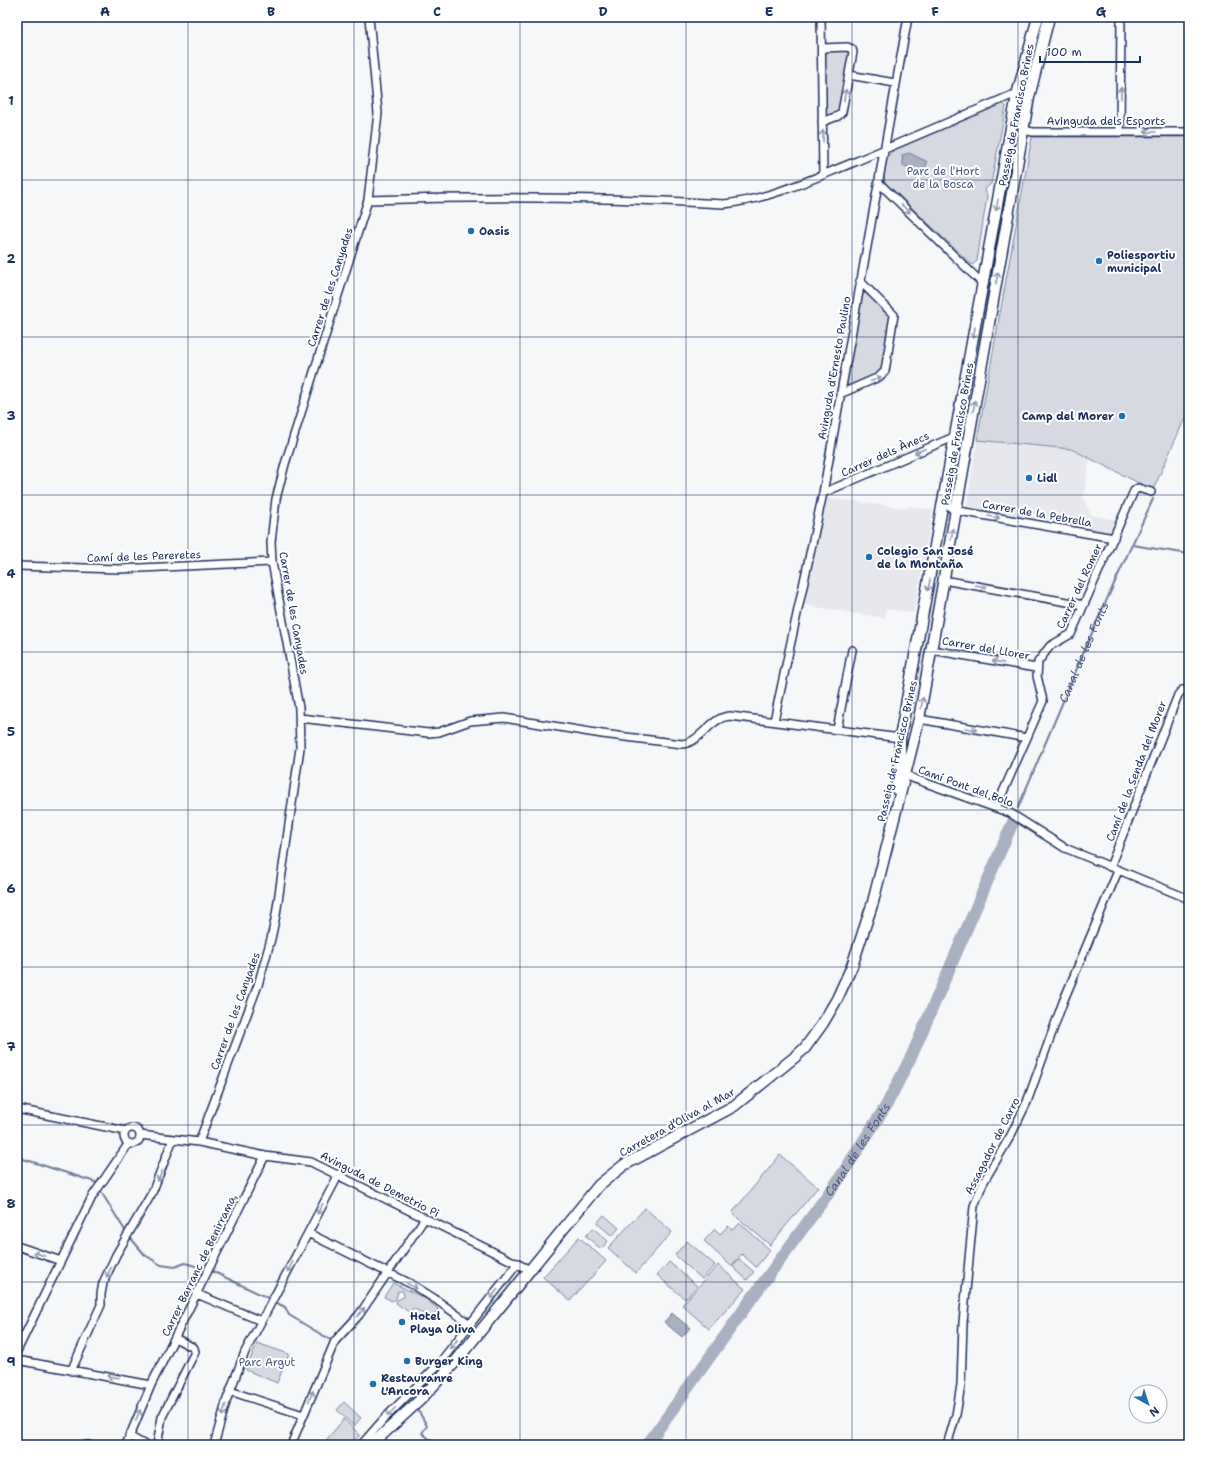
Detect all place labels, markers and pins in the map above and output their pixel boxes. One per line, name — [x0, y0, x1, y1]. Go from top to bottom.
place label: Oasis — [479, 224, 510, 239]
marker: Oasis — [466, 226, 476, 236]
place label: Poliesportiu municipal — [1107, 248, 1175, 276]
marker: Poliesportiu municipal — [1094, 256, 1104, 266]
place label: Camp del Morer — [1022, 409, 1114, 424]
marker: Camp del Morer — [1117, 411, 1127, 421]
place label: Lidl — [1037, 471, 1058, 486]
marker: Lidl — [1024, 473, 1034, 483]
place label: Colegio San José de la Montaña — [877, 544, 974, 572]
marker: Colegio San José de la Montaña — [864, 552, 874, 562]
place label: Hotel Playa Oliva — [410, 1309, 476, 1337]
marker: Hotel Playa Oliva — [397, 1317, 407, 1327]
place label: Burger King — [415, 1354, 483, 1369]
marker: Burger King — [402, 1356, 412, 1366]
place label: Restauranre L'Ancora — [381, 1371, 453, 1399]
marker: Restauranre L'Ancora — [368, 1379, 378, 1389]

